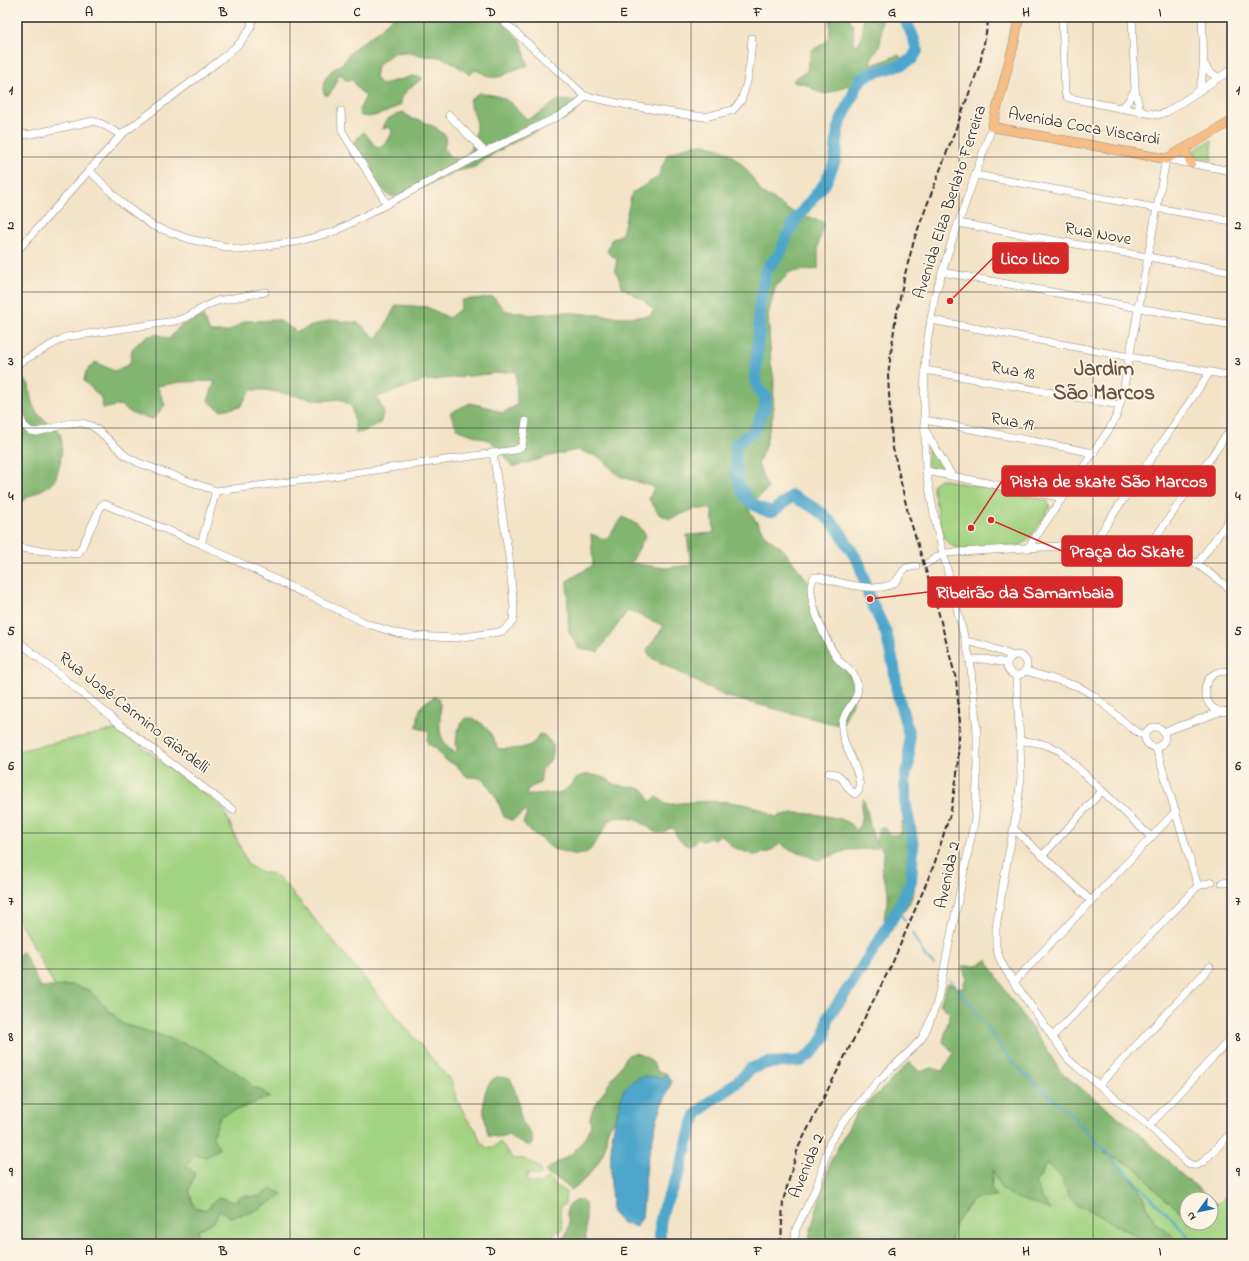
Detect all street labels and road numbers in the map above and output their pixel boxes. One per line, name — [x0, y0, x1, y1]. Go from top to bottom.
street label: Avenida Coca Viscardi — [1006, 101, 1162, 153]
street label: Avenida Elza Berlato Ferreira — [907, 102, 993, 302]
street label: Rua Nove — [1063, 216, 1134, 252]
street label: Rua 18 — [989, 355, 1037, 387]
street label: Rua 19 — [988, 406, 1036, 438]
street label: Rua José Carmino Giardelli — [53, 646, 215, 780]
street label: Avenida 2 — [929, 839, 967, 911]
street label: Avenida 2 — [783, 1130, 831, 1202]

